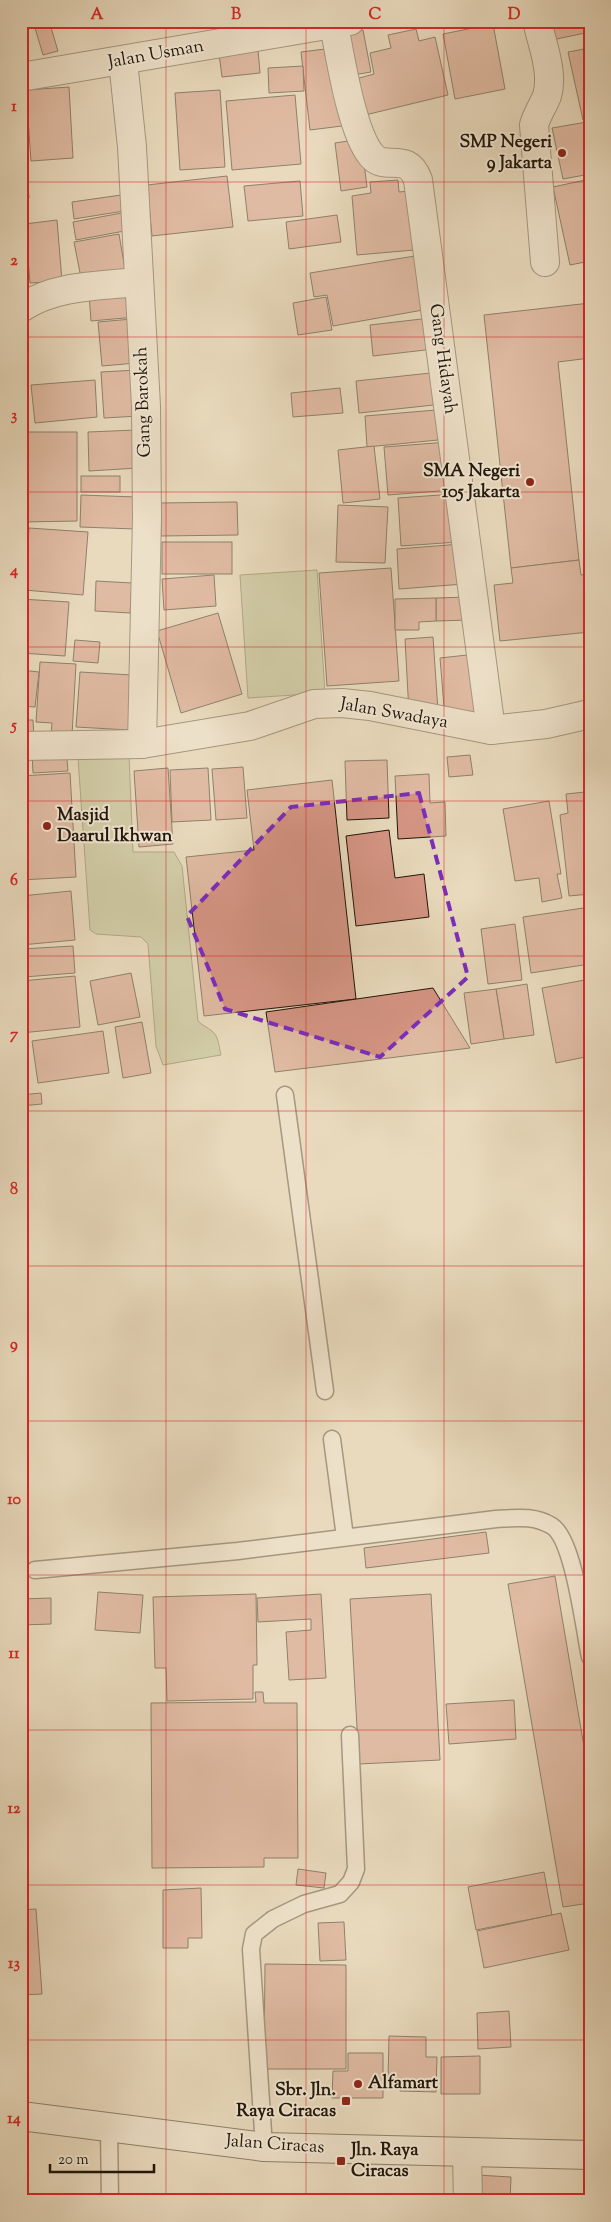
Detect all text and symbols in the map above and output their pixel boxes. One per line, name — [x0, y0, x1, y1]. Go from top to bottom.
text: A — [91, 4, 104, 27]
text: B — [231, 4, 241, 27]
text: C — [369, 4, 382, 27]
text: D — [508, 4, 521, 27]
street label: Jalan Usman — [105, 34, 206, 76]
text: 1 — [11, 96, 17, 119]
place label: SMP Negeri 9 Jakarta — [460, 130, 553, 177]
marker: SMP Negeri 9 Jakarta — [556, 147, 568, 159]
text: 2 — [10, 250, 18, 273]
street label: Gang Hidayah — [421, 302, 463, 416]
street label: Gang Barokah — [129, 346, 159, 458]
text: 3 — [11, 405, 18, 428]
place label: SMA Negeri 105 Jakarta — [423, 459, 521, 506]
marker: SMA Negeri 105 Jakarta — [524, 476, 536, 488]
text: 4 — [9, 560, 18, 583]
street label: Jalan Swadaya — [337, 692, 450, 736]
text: 5 — [9, 715, 17, 738]
place label: Masjid Daarul Ikhwan — [57, 803, 173, 850]
marker: Masjid Daarul Ikhwan — [41, 820, 53, 832]
text: 6 — [10, 870, 18, 893]
text: 7 — [10, 1024, 19, 1047]
text: 8 — [10, 1179, 18, 1202]
text: 9 — [10, 1334, 18, 1357]
text: 10 — [7, 1489, 21, 1512]
text: 11 — [9, 1643, 20, 1666]
text: 12 — [8, 1798, 21, 1821]
text: 13 — [8, 1953, 20, 1976]
place label: Alfamart — [368, 2071, 439, 2097]
place label: Sbr. Jln. Raya Ciracas — [236, 2078, 336, 2125]
marker: Alfamart — [352, 2078, 364, 2090]
marker: Sbr. Jln. Raya Ciracas — [340, 2095, 352, 2107]
text: 14 — [7, 2108, 21, 2131]
street label: Jalan Ciracas — [224, 2129, 325, 2161]
place label: Jln. Raya Ciracas — [349, 2138, 419, 2185]
scale bar — [50, 2142, 154, 2174]
text: 20 m — [58, 2150, 89, 2171]
marker: Jln. Raya Ciracas — [335, 2155, 347, 2167]

